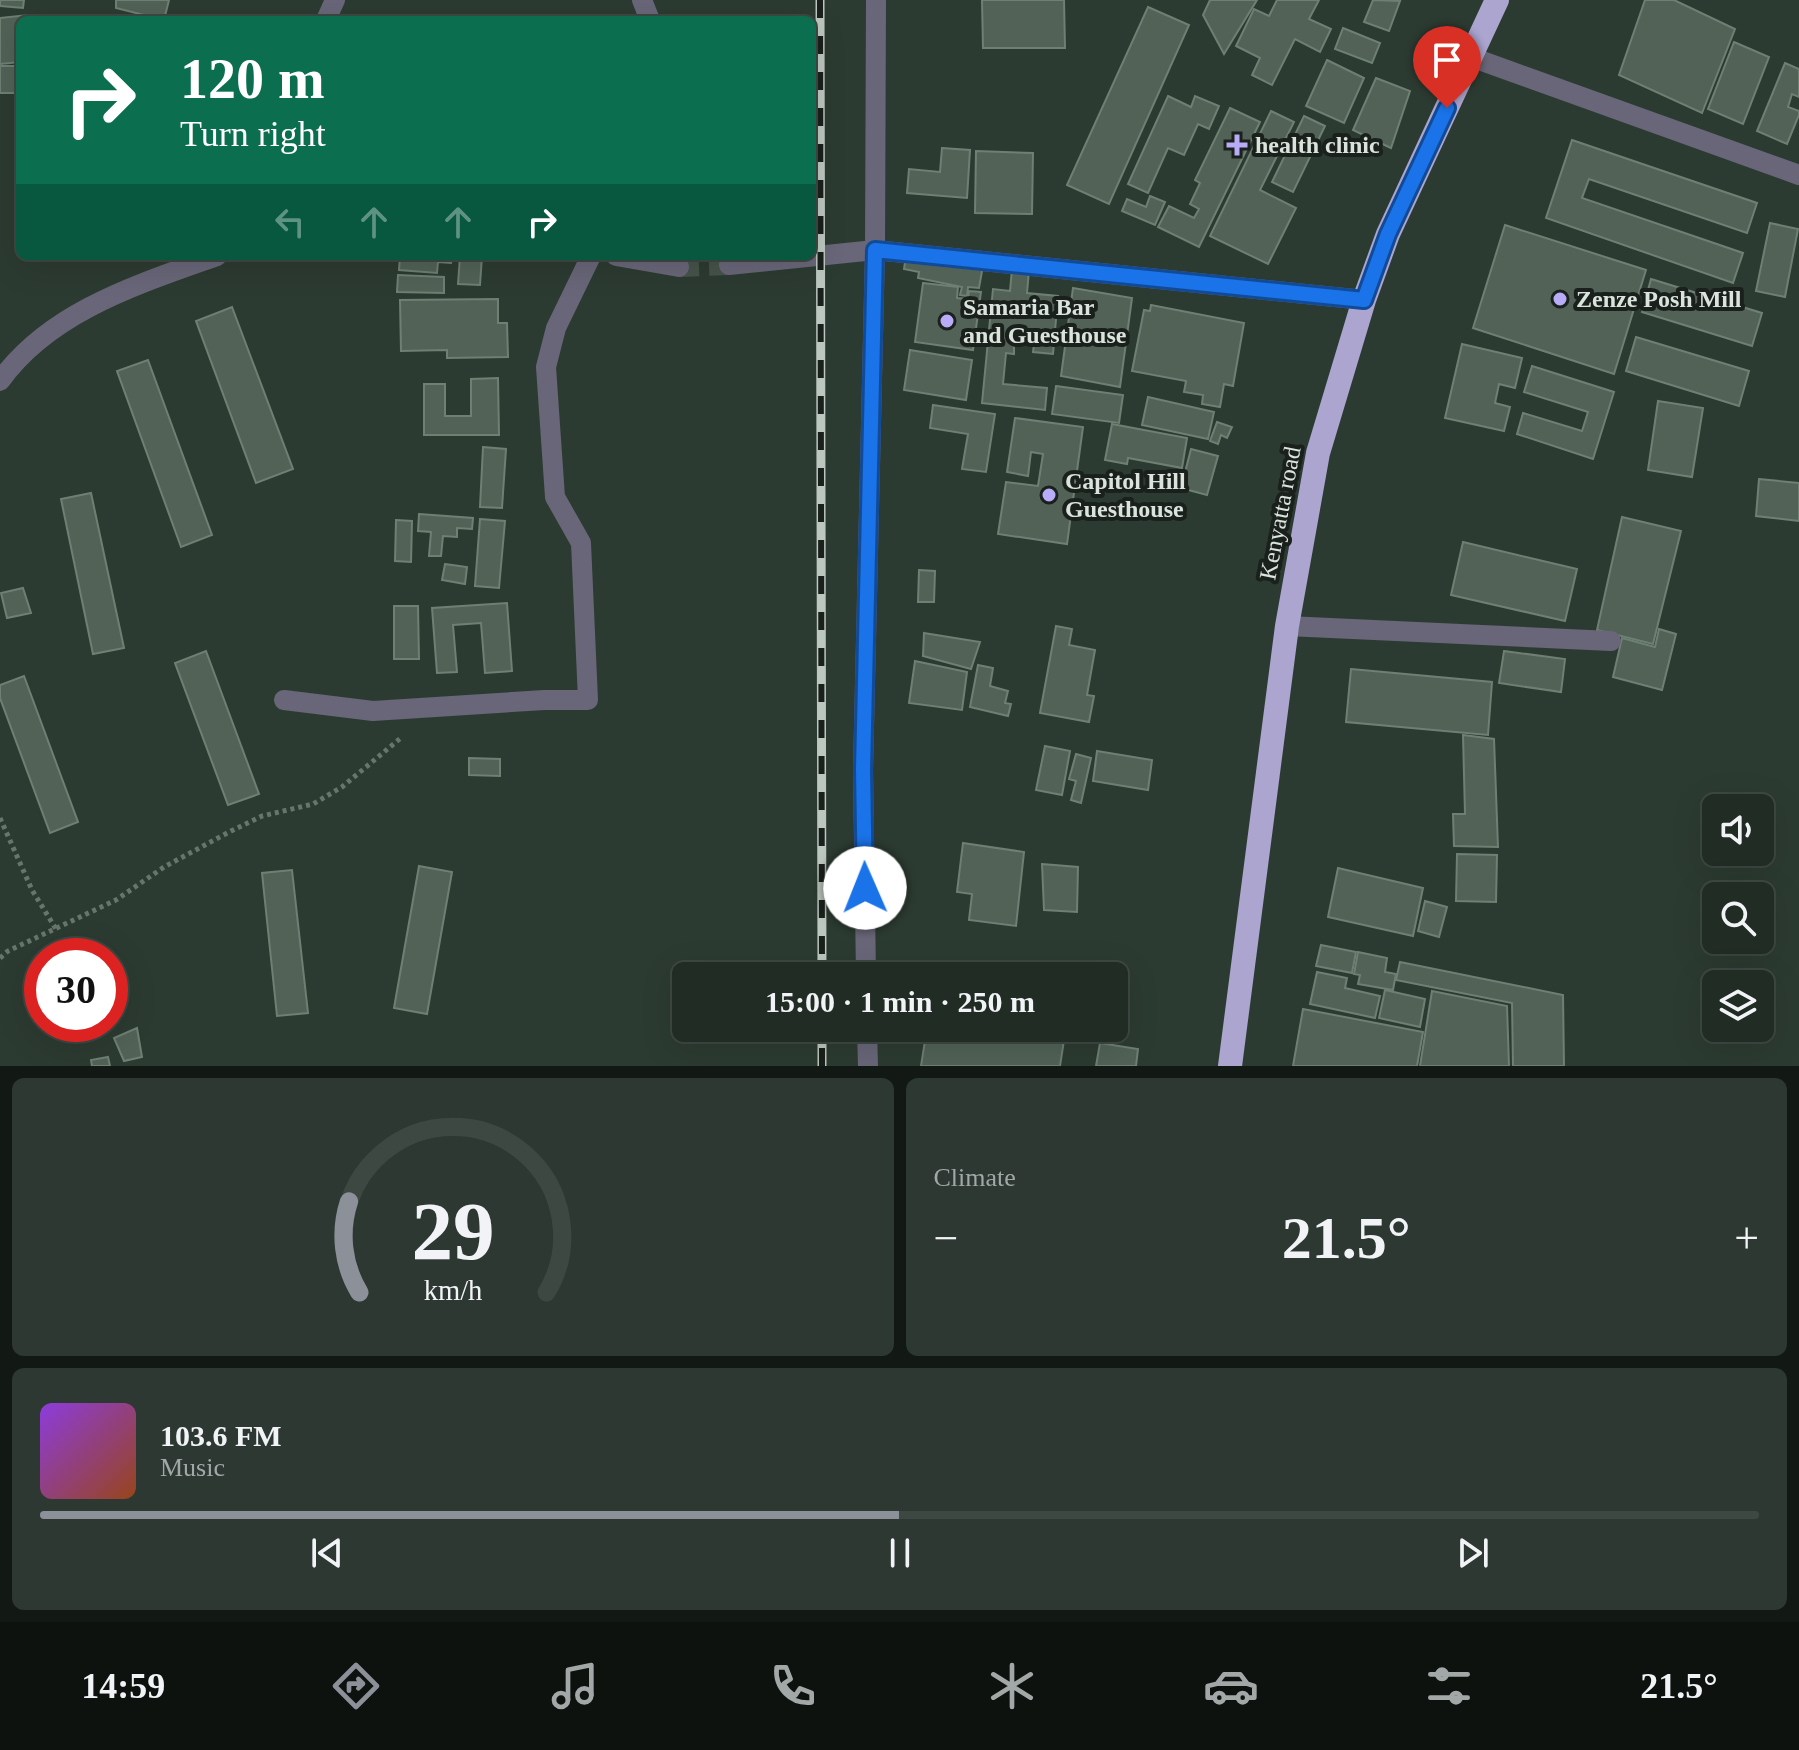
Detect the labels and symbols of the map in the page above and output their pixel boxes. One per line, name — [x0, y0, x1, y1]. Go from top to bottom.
pin — [1413, 26, 1481, 108]
place label: health clinic — [1255, 132, 1380, 158]
marker: health clinic — [1226, 134, 1248, 156]
place label: Zenze Posh Mill — [1576, 286, 1742, 312]
marker: Zenze Posh Mill — [1551, 290, 1569, 308]
place label: Samaria Bar and Guesthouse — [963, 294, 1127, 348]
marker: Samaria Bar and Guesthouse — [938, 312, 956, 330]
street label: Kenyatta road — [1254, 444, 1306, 582]
place label: Capitol Hill Guesthouse — [1065, 468, 1186, 522]
marker: Capitol Hill Guesthouse — [1040, 486, 1058, 504]
position arrow — [823, 846, 907, 930]
speed limit sign: 30 — [24, 938, 128, 1042]

